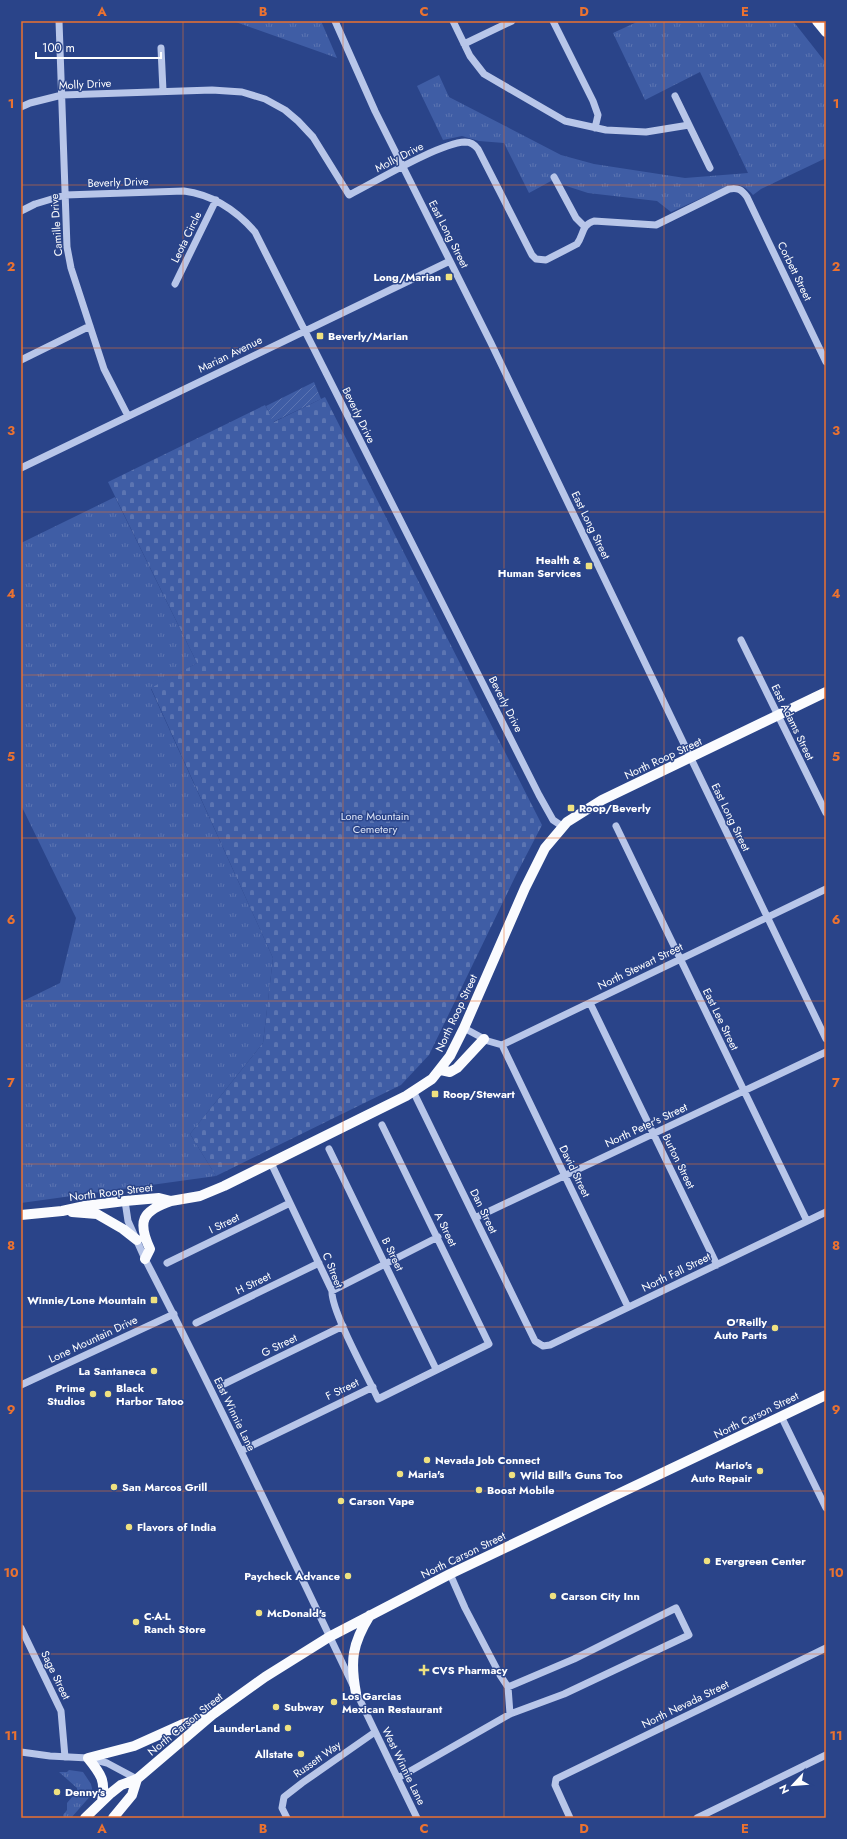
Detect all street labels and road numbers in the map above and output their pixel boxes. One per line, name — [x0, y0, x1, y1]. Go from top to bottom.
street label: Molly Drive — [58, 75, 112, 93]
street label: Molly Drive — [372, 138, 426, 176]
street label: Beverly Drive — [87, 173, 149, 191]
street label: Camille Drive — [46, 193, 66, 257]
street label: East Long Street — [425, 197, 473, 271]
street label: Leota Circle — [167, 208, 205, 265]
street label: Corbett Street — [774, 239, 816, 304]
street label: Marian Avenue — [195, 331, 265, 376]
street label: Beverly Drive — [338, 384, 380, 446]
street label: East Long Street — [568, 488, 615, 562]
street label: Beverly Drive — [485, 673, 527, 735]
street label: East Adams Street — [768, 681, 819, 763]
street label: North Roop Street — [622, 733, 705, 783]
street label: East Long Street — [708, 780, 755, 854]
street label: North Stewart Street — [595, 938, 686, 994]
street label: North Roop Street — [431, 971, 481, 1054]
street label: East Lee Street — [699, 985, 743, 1053]
street label: North Peter's Street — [602, 1099, 690, 1151]
street label: Burton Street — [659, 1131, 699, 1192]
street label: David Street — [555, 1142, 595, 1200]
street label: North Roop Street — [68, 1179, 154, 1205]
street label: Dan Street — [466, 1186, 502, 1236]
street label: I Street — [206, 1209, 242, 1237]
street label: A Street — [431, 1209, 461, 1249]
street label: B Street — [378, 1234, 408, 1274]
street label: North Fall Street — [639, 1248, 714, 1296]
street label: C Street — [319, 1250, 347, 1291]
street label: H Street — [233, 1267, 274, 1298]
street label: Lone Mountain Drive — [46, 1311, 140, 1367]
street label: G Street — [258, 1329, 300, 1361]
street label: East Winnie Lane — [210, 1374, 260, 1454]
street label: F Street — [323, 1374, 362, 1404]
street label: North Carson Street — [711, 1387, 801, 1442]
street label: North Carson Street — [418, 1527, 508, 1582]
street label: Sage Street — [37, 1648, 75, 1703]
street label: North Nevada Street — [639, 1676, 732, 1732]
street label: North Carson Street — [144, 1688, 226, 1759]
street label: West Winnie Lane — [378, 1724, 430, 1808]
street label: Russett Way — [290, 1737, 344, 1781]

